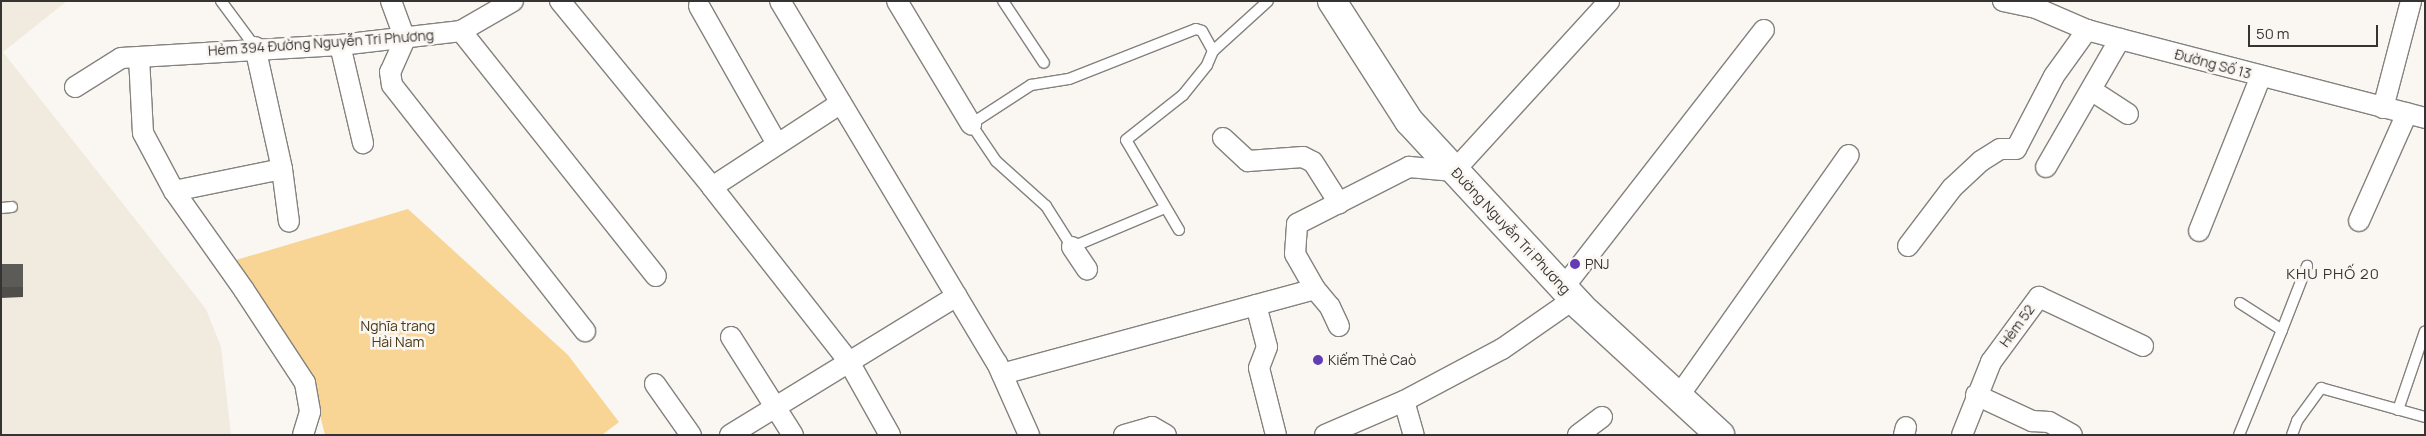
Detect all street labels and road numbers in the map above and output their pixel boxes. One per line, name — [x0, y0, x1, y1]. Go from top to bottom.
street label: Hẻm 394 Đường Nguyễn Tri Phương — [207, 27, 435, 59]
street label: Đường Số 13 — [2173, 46, 2253, 82]
street label: Đường Nguyễn Tri Phương — [1448, 164, 1574, 298]
street label: Hẻm 52 — [1996, 302, 2038, 350]

